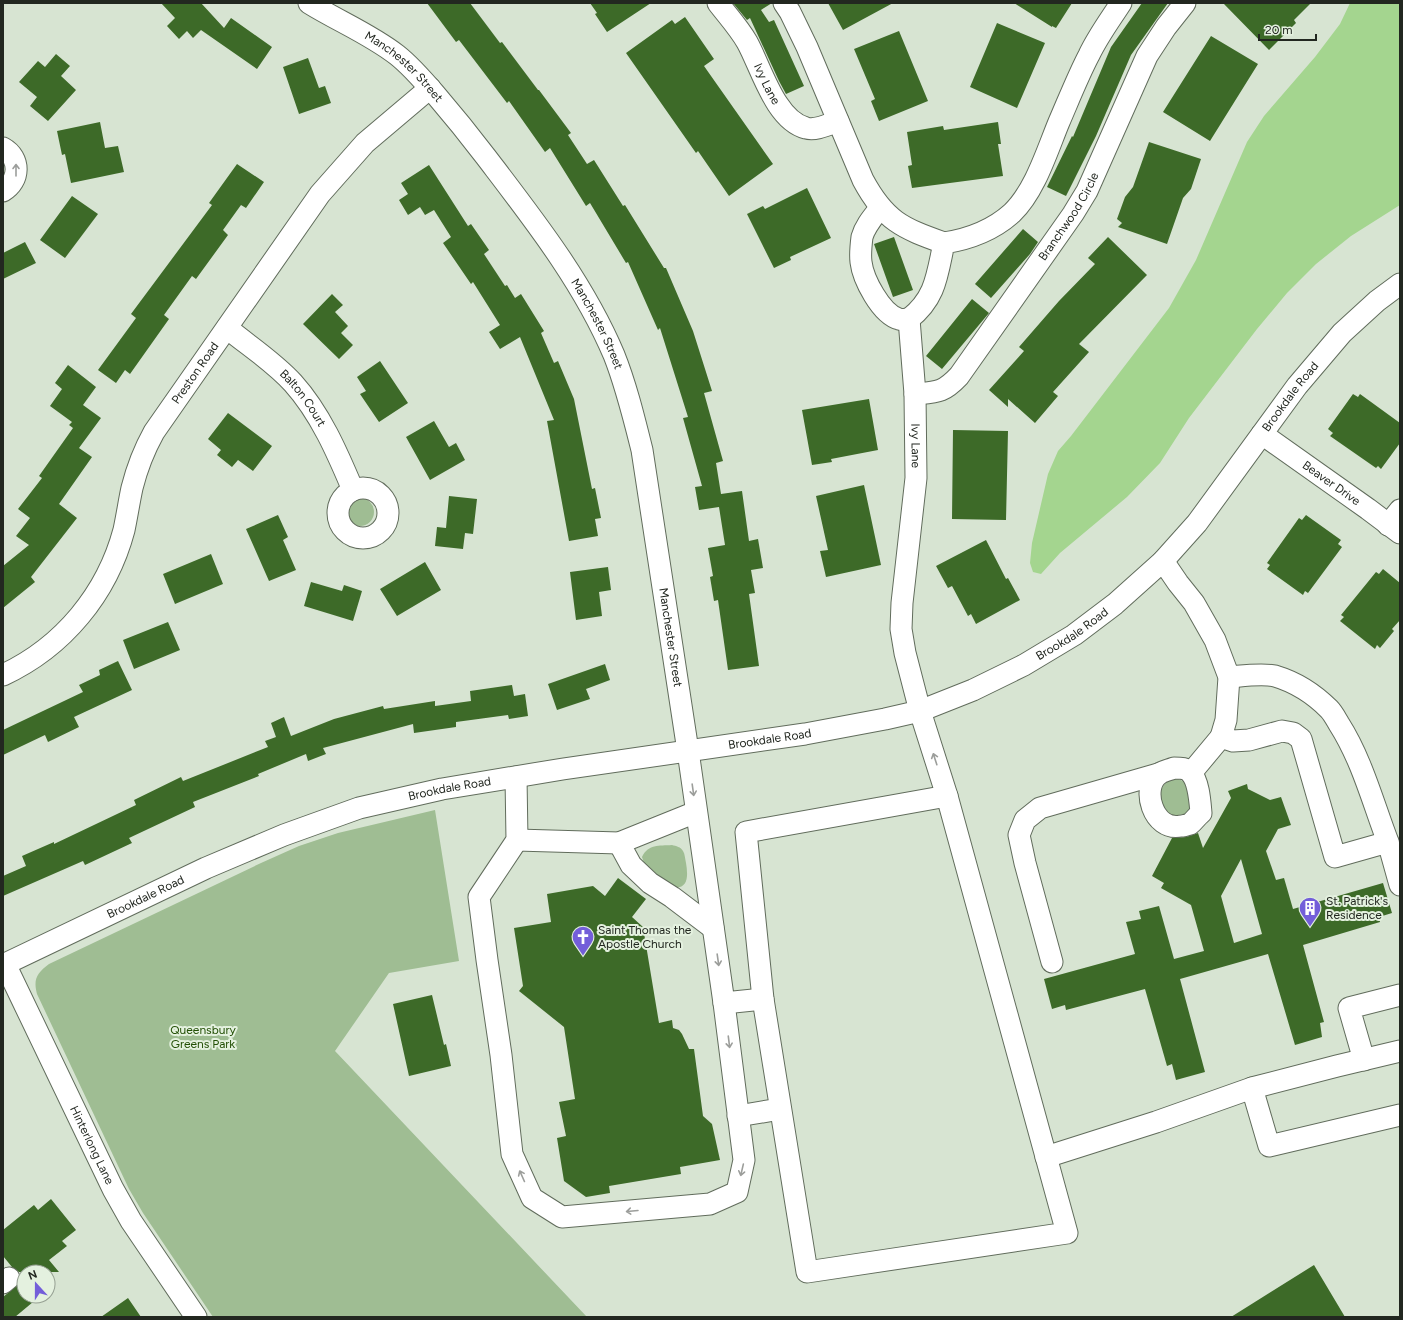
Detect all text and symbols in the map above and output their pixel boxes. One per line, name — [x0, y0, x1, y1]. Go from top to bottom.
scale bar — [1259, 16, 1316, 42]
text: 20 m — [1265, 23, 1293, 37]
street label: Manchester Street — [362, 28, 446, 105]
street label: Ivy Lane — [751, 61, 783, 108]
one-way arrow — [12, 163, 19, 176]
street label: Branchwood Circle — [1035, 170, 1102, 263]
street label: Manchester Street — [568, 276, 626, 372]
street label: Preston Road — [169, 339, 221, 406]
street label: Brookdale Road — [1259, 359, 1321, 434]
street label: Balton Court — [277, 367, 329, 429]
street label: Ivy Lane — [908, 423, 923, 468]
street label: Beaver Drive — [1300, 458, 1363, 509]
street label: Manchester Street — [656, 587, 685, 688]
street label: Brookdale Road — [1033, 605, 1111, 663]
street label: Brookdale Road — [727, 726, 813, 752]
one-way arrow — [931, 753, 938, 766]
street label: Brookdale Road — [407, 774, 492, 804]
one-way arrow — [689, 783, 697, 796]
street label: Brookdale Road — [105, 872, 186, 921]
place label: St. Patrick's Residence — [1326, 894, 1388, 922]
building icon: St. Patrick's Residence — [1297, 895, 1323, 928]
place label: Saint Thomas the Apostle Church — [598, 923, 692, 951]
church icon: Saint Thomas the Apostle Church — [570, 924, 596, 957]
one-way arrow — [714, 953, 722, 966]
park label: Queensbury Greens Park — [170, 1023, 236, 1051]
one-way arrow — [725, 1035, 733, 1048]
street label: Hinterlong Lane — [67, 1104, 117, 1187]
one-way arrow — [737, 1164, 745, 1177]
one-way arrow — [518, 1170, 525, 1182]
one-way arrow — [626, 1207, 639, 1215]
north arrow — [16, 1264, 56, 1304]
text: N — [26, 1268, 39, 1283]

